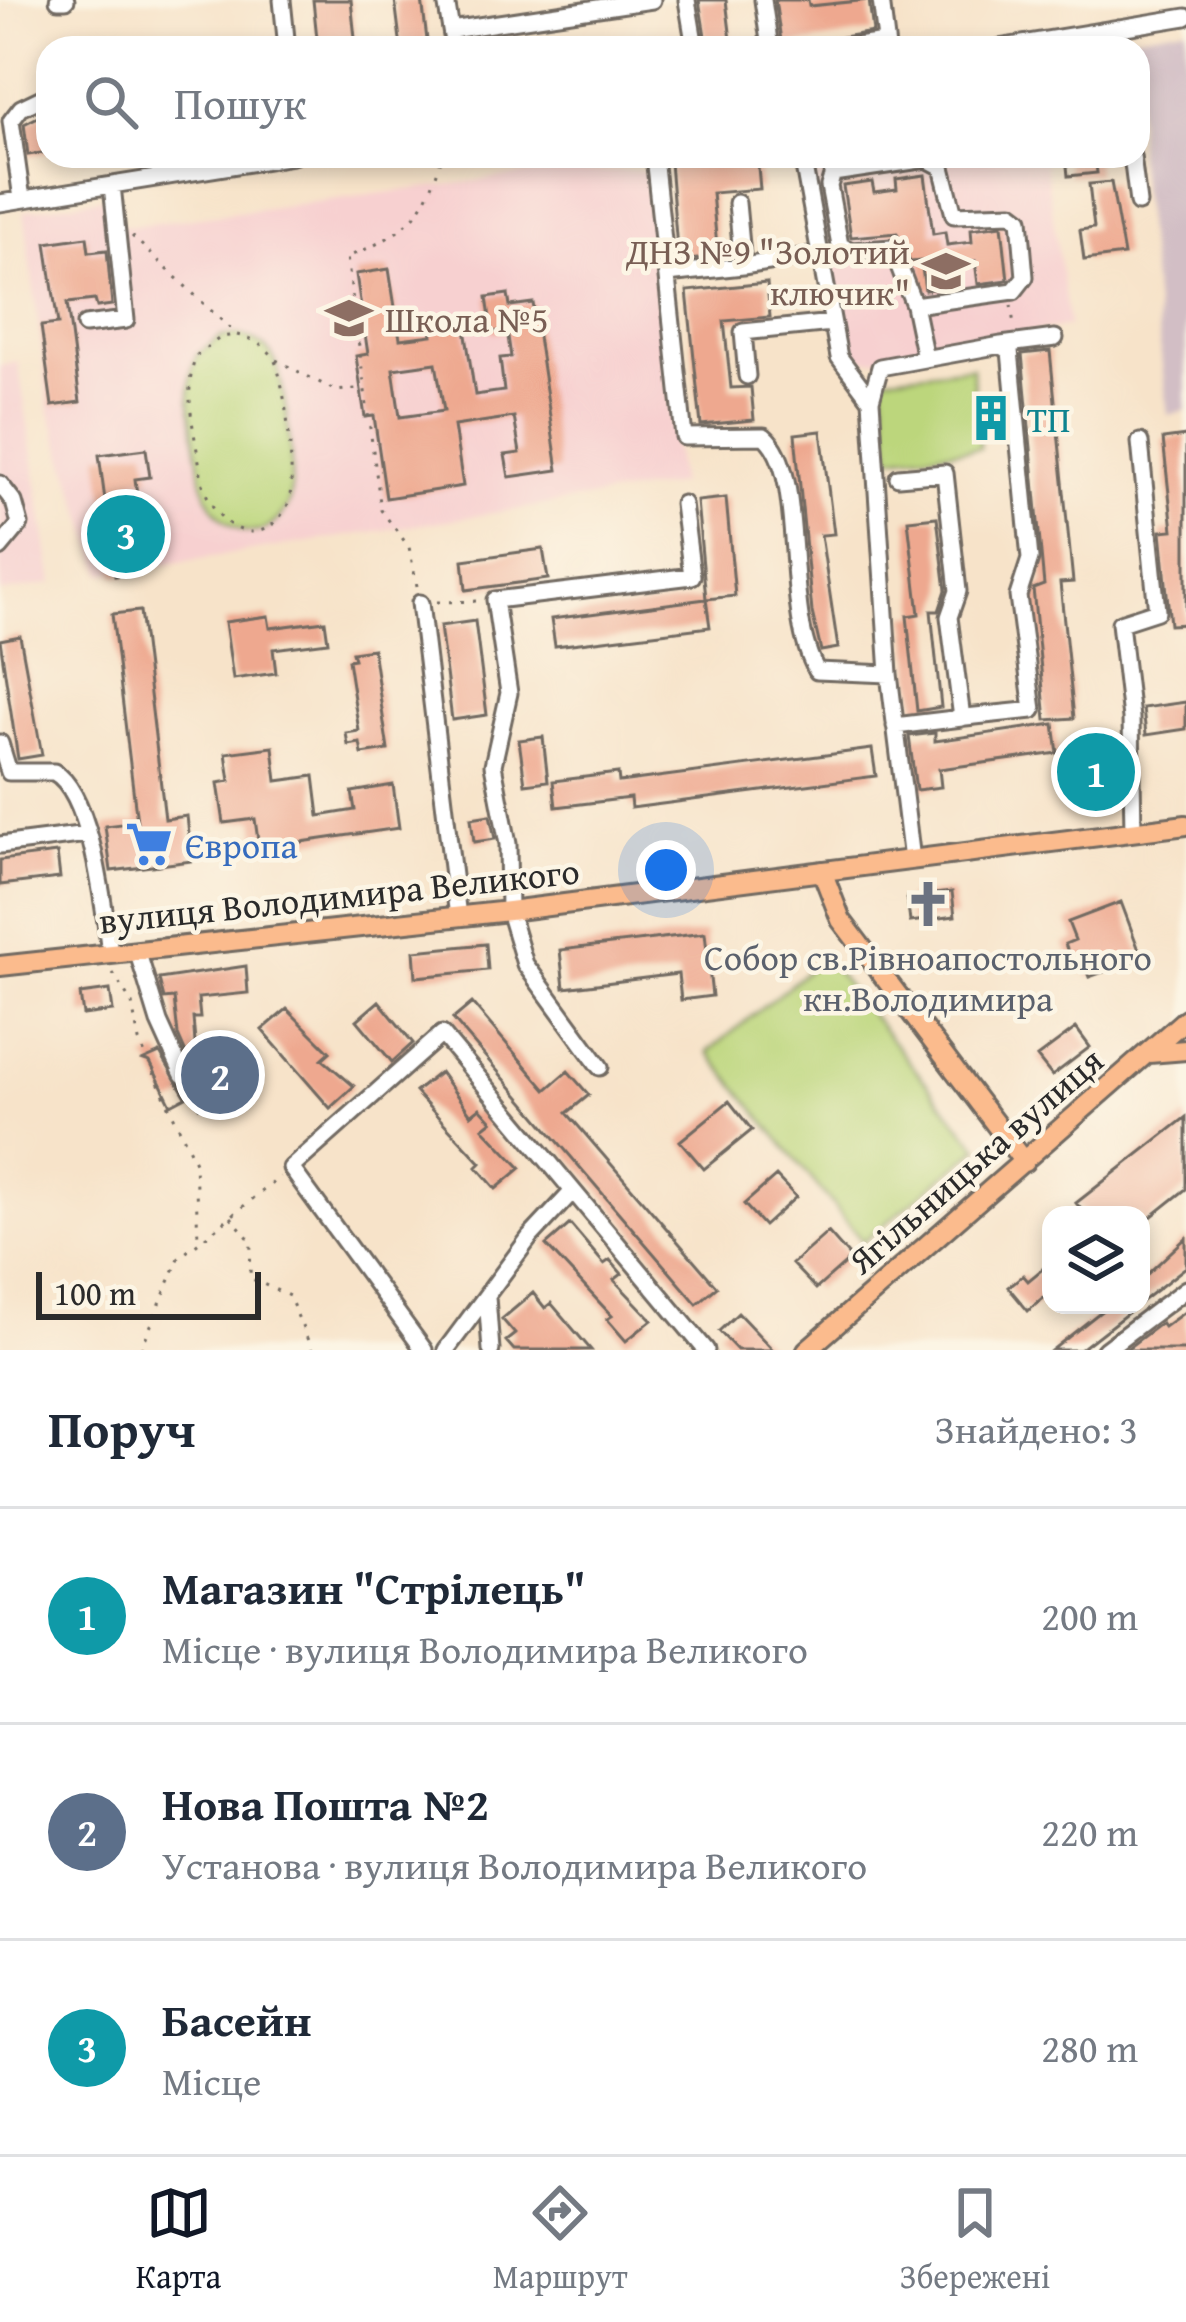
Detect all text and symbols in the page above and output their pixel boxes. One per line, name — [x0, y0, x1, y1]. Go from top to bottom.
search box — [36, 36, 1150, 168]
icon: search — [78, 69, 144, 135]
text: Пошук — [174, 70, 307, 135]
place label: ДНЗ №9 "Золотий ключик" — [625, 224, 910, 318]
school or university icon: ДНЗ №9 "Золотий ключик" — [921, 246, 971, 296]
place label: Школа №5 — [385, 292, 549, 345]
school or university icon: Школа №5 — [324, 293, 374, 343]
place label: ТП — [1027, 392, 1070, 445]
building icon: ТП — [966, 393, 1016, 443]
pin: 3 — [87, 489, 165, 579]
pin: 1 — [1057, 727, 1135, 817]
place label: Європа — [185, 818, 298, 871]
supermarket icon: Європа — [124, 819, 174, 869]
your location — [636, 840, 696, 900]
street label: вулиця Володимира Великого — [96, 843, 582, 947]
church icon: Собор св.Рівноапостольного кн.Володимира — [903, 879, 953, 929]
place label: Собор св.Рівноапостольного кн.Володимира — [704, 930, 1152, 1024]
pin: 2 — [181, 1030, 259, 1120]
street label: Ягільницька вулиця — [835, 1034, 1114, 1287]
map controls — [1042, 1206, 1150, 1314]
button: layers — [1042, 1206, 1150, 1314]
scale bar — [36, 1266, 261, 1319]
text: 100 m — [54, 1269, 136, 1317]
text: Поруч — [48, 1391, 195, 1466]
text: Знайдено: 3 — [935, 1400, 1138, 1457]
text: Магазин "Стрілець" — [162, 1555, 586, 1620]
text: 1 — [77, 1587, 97, 1644]
text: 200 m — [1041, 1587, 1138, 1644]
text: Місце · вулиця Володимира Великого — [162, 1620, 808, 1677]
text: Нова Пошта №2 — [162, 1771, 489, 1836]
text: 2 — [77, 1803, 97, 1860]
text: 220 m — [1041, 1803, 1138, 1860]
text: Установа · вулиця Володимира Великого — [162, 1836, 867, 1893]
text: Басейн — [162, 1987, 312, 2052]
text: 3 — [77, 2019, 97, 2076]
text: 280 m — [1041, 2019, 1138, 2076]
text: Місце — [162, 2052, 261, 2109]
tab: Карта — [136, 2180, 221, 2300]
tab: Маршрут — [493, 2180, 628, 2300]
tab: Збережені — [899, 2180, 1050, 2300]

